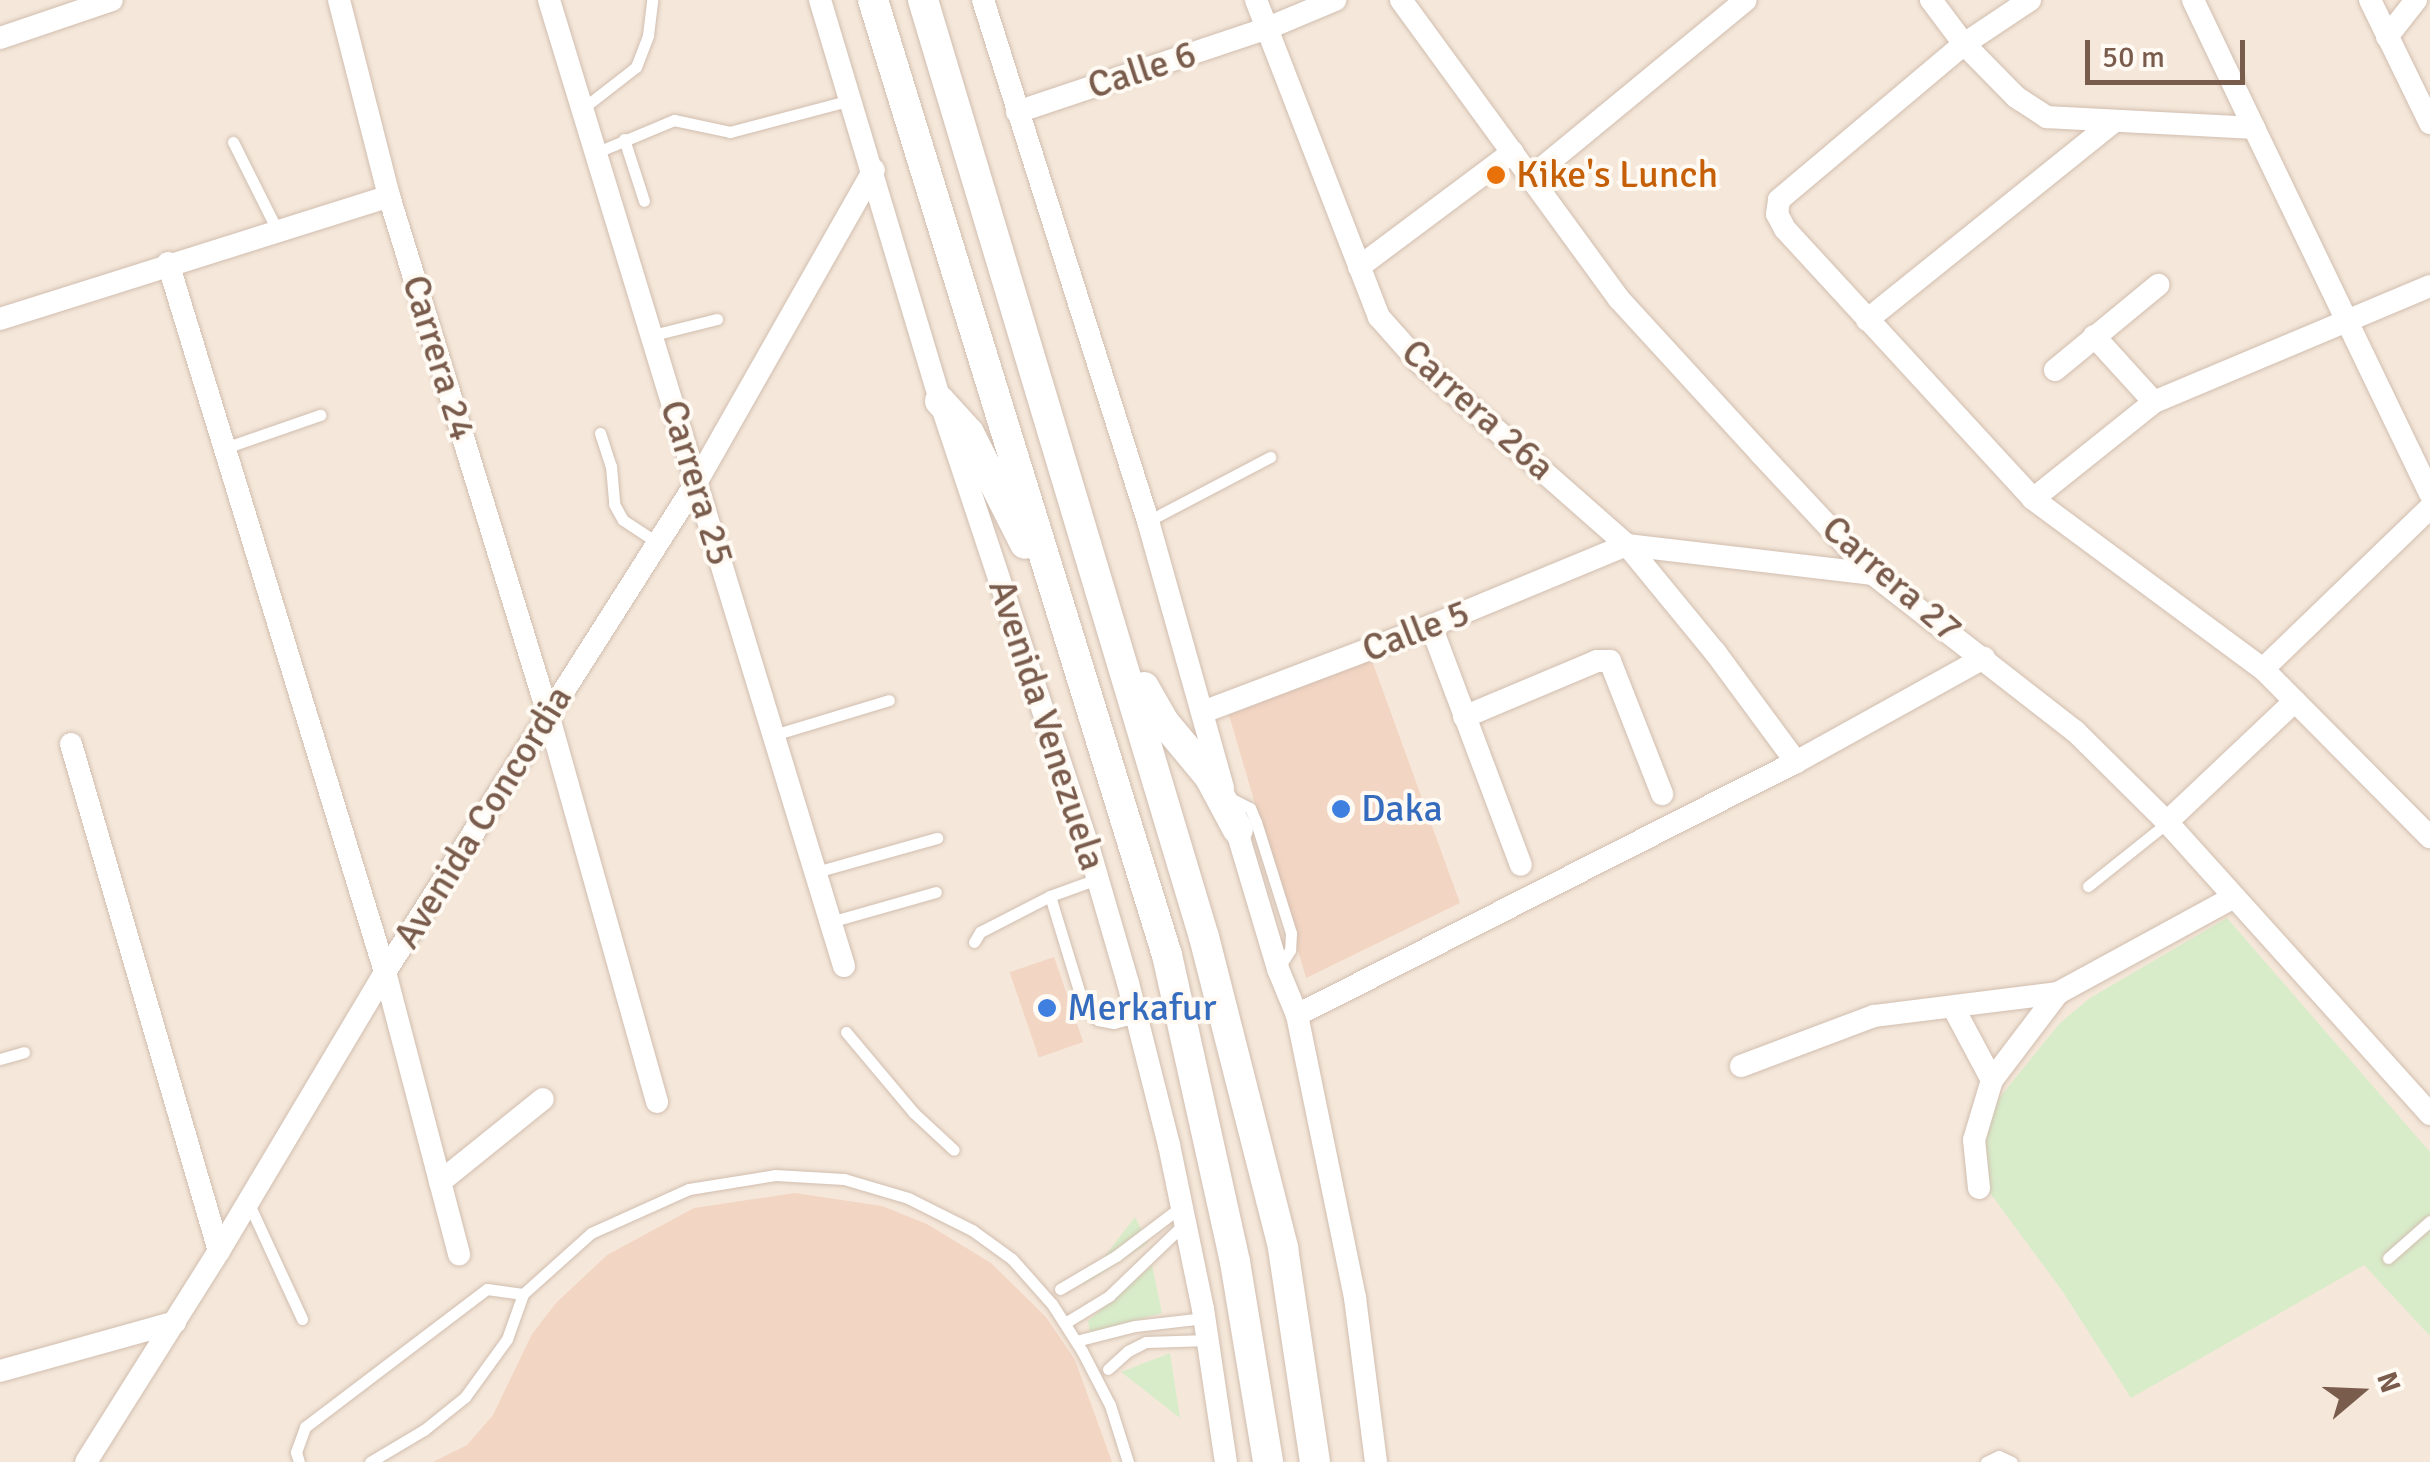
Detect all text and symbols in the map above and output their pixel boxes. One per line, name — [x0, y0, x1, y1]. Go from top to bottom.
scale bar — [2090, 20, 2250, 82]
street label: Calle 6 — [1082, 31, 1202, 109]
text: 50 m — [2102, 39, 2165, 76]
place label: Kike's Lunch — [1516, 152, 1718, 198]
marker: Kike's Lunch — [1485, 164, 1507, 186]
street label: Carrera 24 — [392, 270, 486, 446]
street label: Carrera 26a — [1392, 330, 1564, 490]
street label: Carrera 25 — [650, 395, 744, 571]
street label: Carrera 27 — [1813, 506, 1971, 652]
street label: Avenida Venezuela — [978, 574, 1116, 876]
street label: Calle 5 — [1356, 590, 1476, 672]
street label: Avenida Concordia — [384, 677, 582, 957]
place label: Daka — [1361, 786, 1443, 832]
marker: Daka — [1330, 798, 1352, 820]
place label: Merkafur — [1067, 985, 1217, 1031]
marker: Merkafur — [1036, 997, 1058, 1019]
north arrow — [2310, 1342, 2410, 1442]
text: N — [2369, 1367, 2408, 1397]

